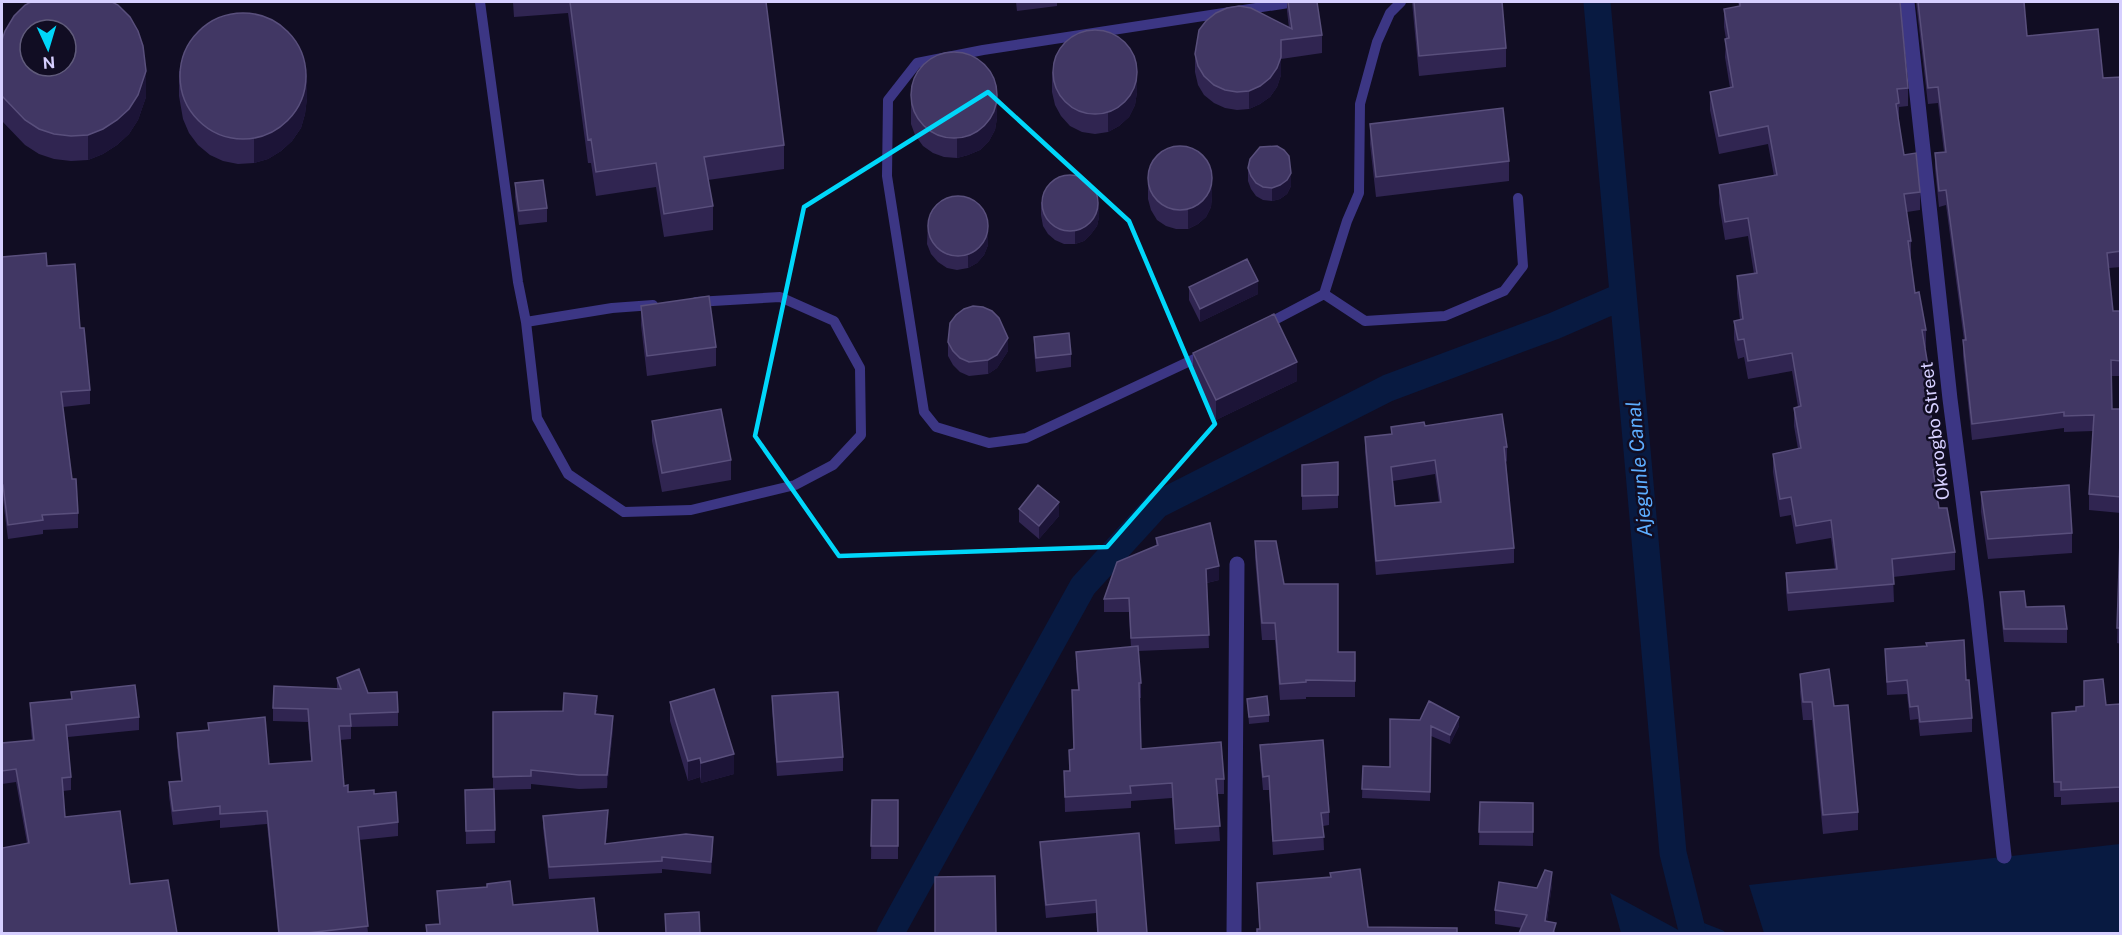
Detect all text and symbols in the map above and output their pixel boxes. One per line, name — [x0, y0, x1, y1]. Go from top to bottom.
north arrow — [18, 18, 78, 78]
text: N — [42, 53, 56, 72]
street label: Okorogbo Street — [1916, 361, 1953, 501]
water label: Ajegunle Canal — [1621, 400, 1657, 538]

